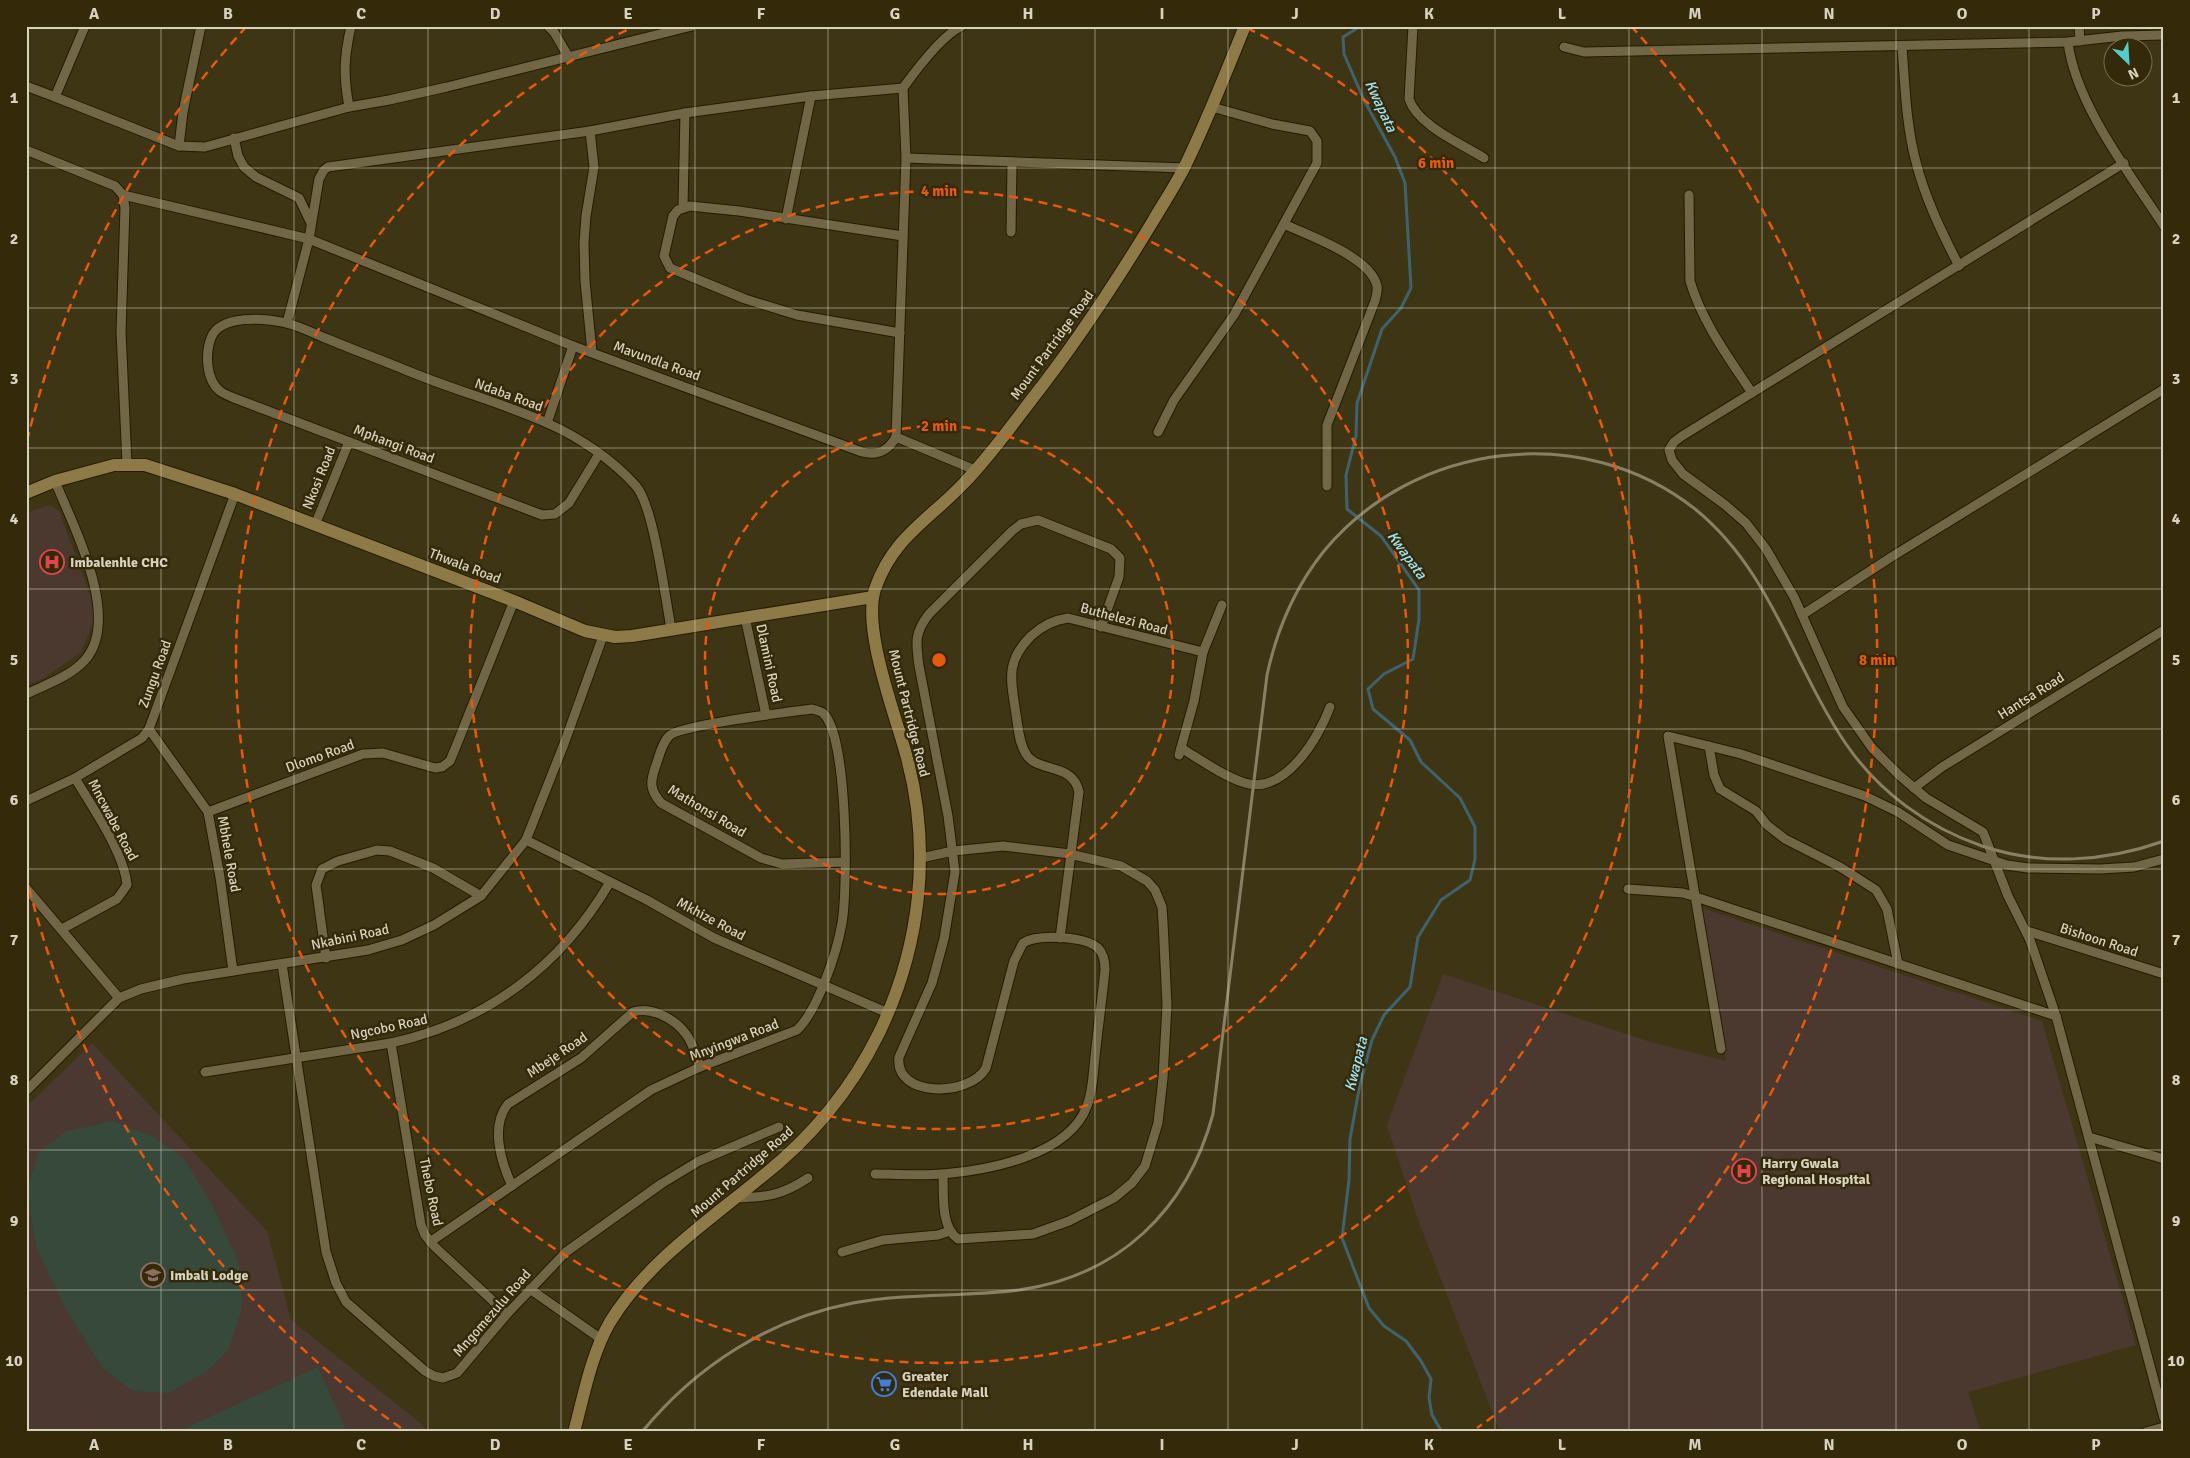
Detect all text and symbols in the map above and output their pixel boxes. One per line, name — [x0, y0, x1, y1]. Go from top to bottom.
text: A — [89, 4, 100, 24]
text: B — [223, 4, 233, 24]
text: C — [356, 4, 366, 24]
text: D — [490, 4, 501, 24]
text: E — [623, 4, 633, 24]
text: F — [757, 4, 766, 24]
text: G — [890, 4, 900, 24]
text: H — [1023, 4, 1033, 24]
text: I — [1159, 4, 1165, 24]
text: J — [1291, 4, 1299, 24]
text: K — [1424, 4, 1434, 24]
text: L — [1558, 4, 1567, 24]
text: M — [1688, 4, 1702, 24]
text: N — [1823, 4, 1835, 24]
text: O — [1957, 4, 1968, 24]
text: P — [2091, 4, 2101, 24]
north arrow — [2102, 38, 2152, 88]
text: N — [2125, 64, 2141, 83]
water label: Kwapata — [1361, 77, 1401, 135]
text: 1 — [10, 88, 19, 108]
text: 1 — [2172, 88, 2181, 108]
text: 6 min — [1418, 154, 1454, 172]
text: 4 min — [921, 182, 957, 200]
text: 2 — [10, 229, 18, 249]
text: 2 — [2172, 229, 2180, 249]
street label: Mount Partridge Road — [1007, 287, 1097, 403]
street label: Mavundla Road — [611, 337, 703, 385]
text: 3 — [10, 369, 18, 389]
text: 3 — [2172, 369, 2180, 389]
street label: Ndaba Road — [472, 375, 546, 415]
text: 2 min — [921, 417, 957, 435]
street label: Mphangi Road — [351, 421, 437, 467]
street label: Nkosi Road — [299, 444, 339, 512]
text: 4 — [10, 509, 19, 529]
text: 4 — [2172, 509, 2181, 529]
water label: Kwapata — [1384, 527, 1431, 583]
street label: Thwala Road — [427, 545, 503, 587]
hospital icon: Imbalenhle CHC — [39, 549, 65, 575]
place label: Imbalenhle CHC — [70, 554, 168, 571]
street label: Buthelezi Road — [1078, 599, 1170, 639]
street label: Dlamini Road — [752, 622, 786, 704]
street label: Zungu Road — [135, 638, 175, 710]
street label: Mount Partridge Road — [885, 647, 933, 779]
text: 5 — [10, 650, 18, 670]
text: 5 — [2172, 650, 2180, 670]
centre of rings — [930, 651, 948, 669]
text: 8 min — [1859, 651, 1895, 669]
street label: Hantsa Road — [1995, 669, 2067, 723]
street label: Dlomo Road — [283, 736, 357, 776]
street label: Mncwabe Road — [84, 776, 142, 864]
street label: Mathonsi Road — [665, 781, 749, 841]
text: 6 — [10, 790, 19, 810]
text: 6 — [2172, 790, 2181, 810]
street label: Mbhele Road — [214, 814, 244, 894]
street label: Mkhize Road — [674, 894, 748, 944]
street label: Bishoon Road — [2058, 919, 2140, 961]
street label: Nkabini Road — [309, 920, 391, 954]
text: 7 — [10, 930, 19, 950]
text: 7 — [2172, 930, 2181, 950]
street label: Ngcobo Road — [349, 1011, 429, 1043]
street label: Mnyingwa Road — [687, 1015, 781, 1065]
street label: Mbeje Road — [523, 1028, 591, 1082]
water label: Kwapata — [1341, 1035, 1371, 1093]
text: 8 — [10, 1070, 19, 1090]
text: 8 — [2172, 1070, 2181, 1090]
street label: Mount Partridge Road — [687, 1123, 797, 1221]
place label: Harry Gwala Regional Hospital — [1762, 1155, 1871, 1188]
street label: Thebo Road — [415, 1156, 447, 1228]
hospital icon: Harry Gwala Regional Hospital — [1731, 1158, 1757, 1184]
text: 9 — [10, 1211, 19, 1231]
text: 9 — [2172, 1211, 2181, 1231]
school or university icon: Imbali Lodge — [140, 1262, 166, 1288]
street label: Mngomezulu Road — [449, 1266, 535, 1360]
place label: Imbali Lodge — [170, 1267, 248, 1284]
text: 10 — [5, 1351, 23, 1371]
text: 10 — [2167, 1351, 2185, 1371]
place label: Greater Edendale Mall — [902, 1368, 989, 1401]
supermarket icon: Greater Edendale Mall — [871, 1371, 897, 1397]
text: A — [89, 1435, 100, 1455]
text: B — [223, 1435, 233, 1455]
text: C — [356, 1435, 366, 1455]
text: D — [490, 1435, 501, 1455]
text: E — [623, 1435, 633, 1455]
text: F — [757, 1435, 766, 1455]
text: G — [890, 1435, 900, 1455]
text: H — [1023, 1435, 1033, 1455]
text: I — [1159, 1435, 1165, 1455]
text: J — [1291, 1435, 1299, 1455]
text: K — [1424, 1435, 1434, 1455]
text: L — [1558, 1435, 1567, 1455]
text: M — [1688, 1435, 1702, 1455]
text: N — [1823, 1435, 1835, 1455]
text: O — [1957, 1435, 1968, 1455]
text: P — [2091, 1435, 2101, 1455]

